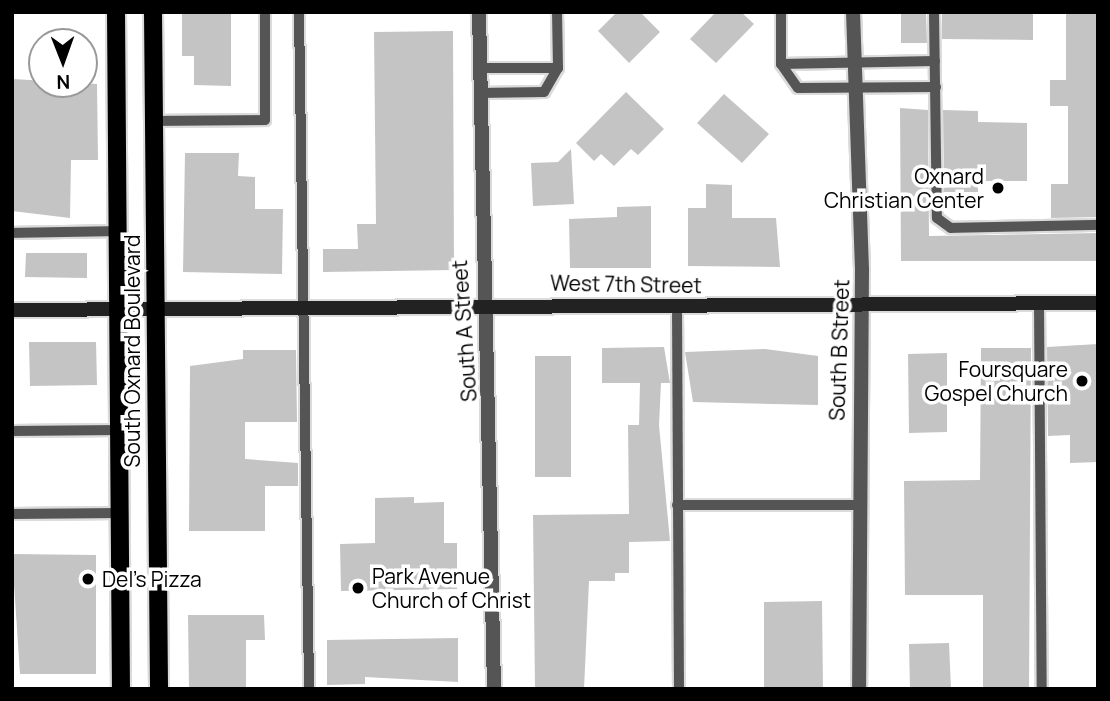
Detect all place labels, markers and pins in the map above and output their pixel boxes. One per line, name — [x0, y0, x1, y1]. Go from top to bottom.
place label: Oxnard Christian Center — [824, 163, 984, 213]
marker: Oxnard Christian Center — [990, 180, 1006, 196]
place label: Foursquare Gospel Church — [925, 356, 1068, 406]
marker: Foursquare Gospel Church — [1074, 373, 1090, 389]
place label: Park Avenue Church of Christ — [372, 563, 531, 613]
place label: Del's Pizza — [102, 566, 202, 592]
marker: Del's Pizza — [80, 571, 96, 587]
marker: Park Avenue Church of Christ — [350, 580, 366, 596]

